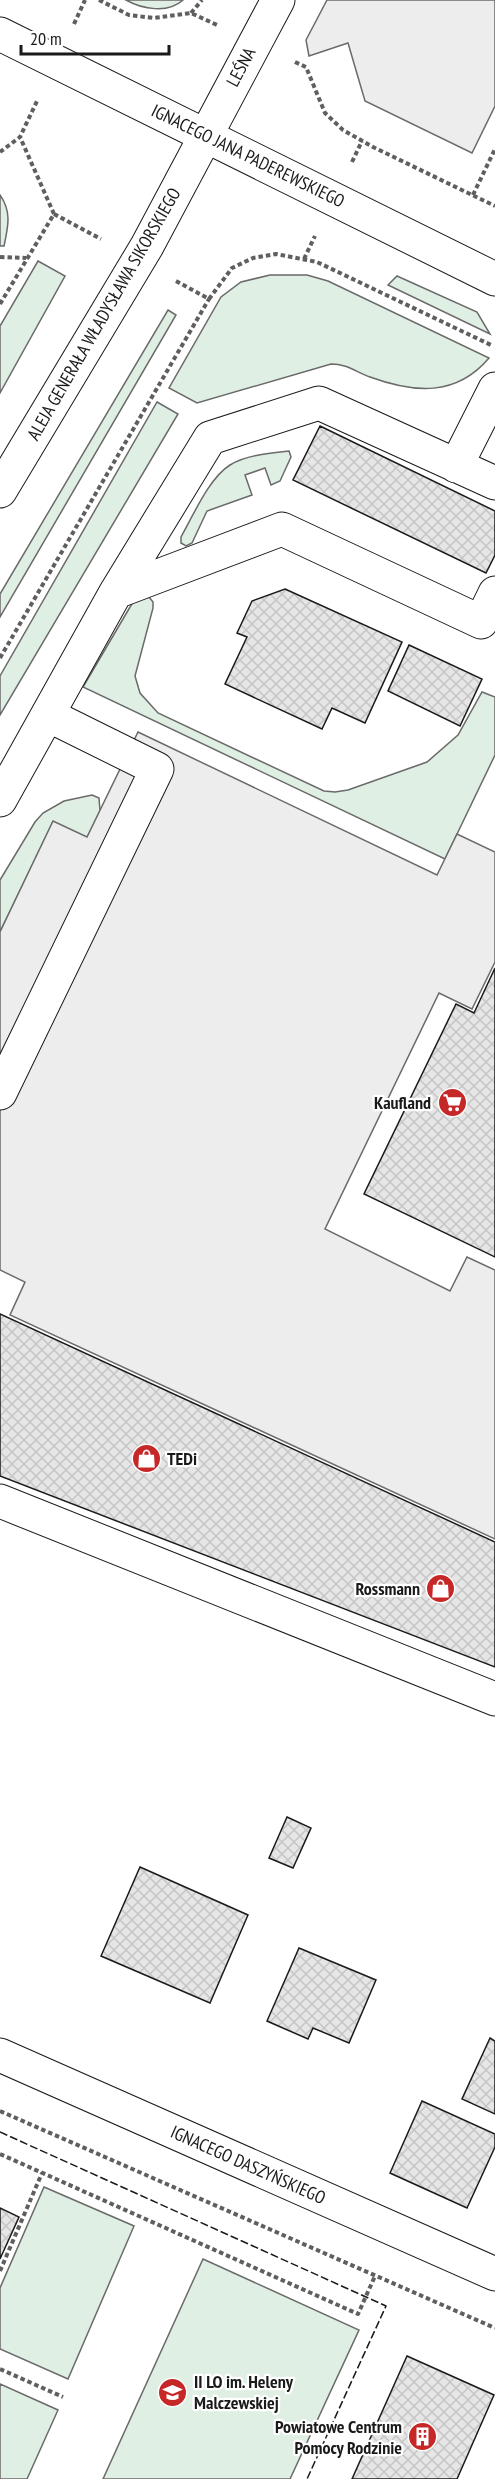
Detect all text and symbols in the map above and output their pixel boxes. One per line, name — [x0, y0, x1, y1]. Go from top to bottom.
scale bar — [21, 18, 170, 56]
text: 20 m — [30, 27, 62, 50]
street label: LEŚNA — [221, 43, 261, 90]
street label: IGNACEGO JANA PADEREWSKIEGO — [148, 99, 349, 212]
street label: ALEJA GENERAŁA WŁADYSŁAWA SIKORSKIEGO — [22, 183, 186, 444]
supermarket icon: Kaufland — [436, 1087, 468, 1119]
place label: Kaufland — [374, 1091, 431, 1114]
shop icon: TEDi — [130, 1443, 162, 1475]
place label: TEDi — [167, 1447, 197, 1470]
shop icon: Rossmann — [425, 1573, 457, 1605]
place label: Rossmann — [356, 1577, 420, 1600]
street label: IGNACEGO DASZYŃSKIEGO — [167, 2120, 329, 2209]
place label: II LO im. Heleny Malczewskiej — [194, 2370, 294, 2414]
school or university icon: II LO im. Heleny Malczewskiej — [157, 2376, 189, 2408]
place label: Powiatowe Centrum Pomocy Rodzinie — [275, 2415, 402, 2459]
building icon: Powiatowe Centrum Pomocy Rodzinie — [407, 2421, 439, 2453]

